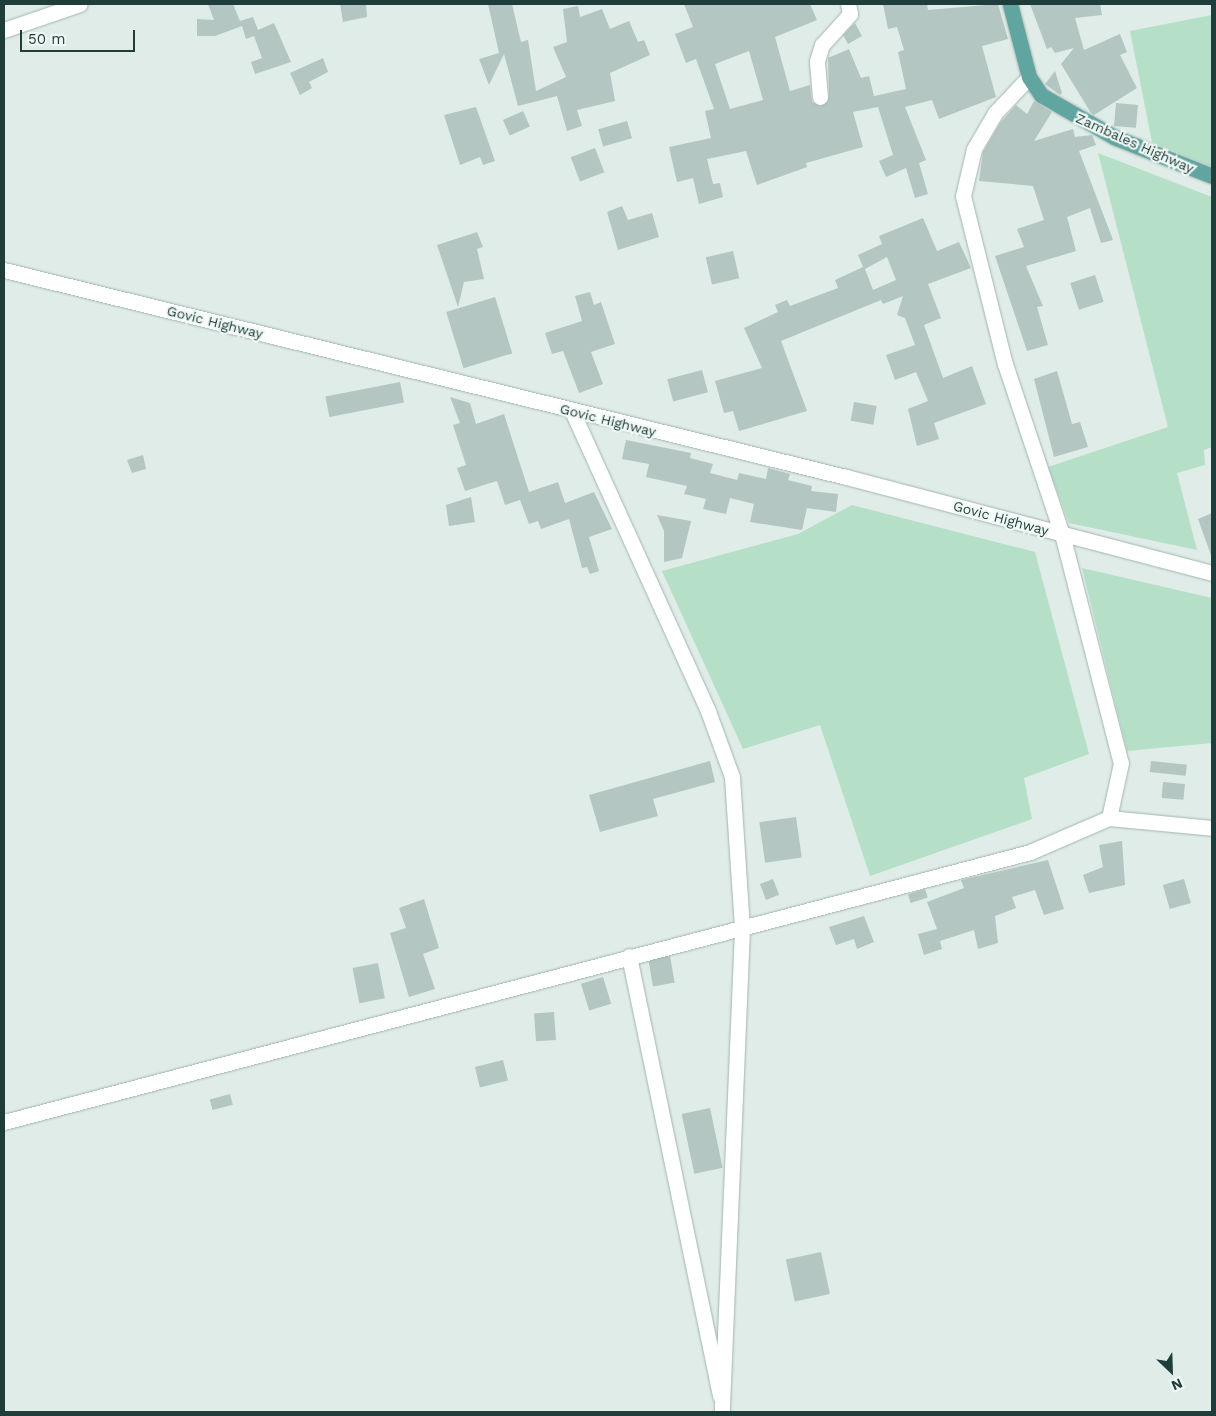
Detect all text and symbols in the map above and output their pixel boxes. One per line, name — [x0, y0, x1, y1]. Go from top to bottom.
scale bar — [22, 20, 138, 52]
text: 50 m — [28, 30, 65, 48]
street label: Zambales Highway — [1073, 109, 1197, 177]
street label: Govic Highway — [165, 302, 265, 342]
street label: Govic Highway — [558, 400, 658, 440]
street label: Govic Highway — [951, 497, 1051, 539]
north arrow — [1146, 1346, 1196, 1396]
text: N — [1169, 1375, 1185, 1394]

